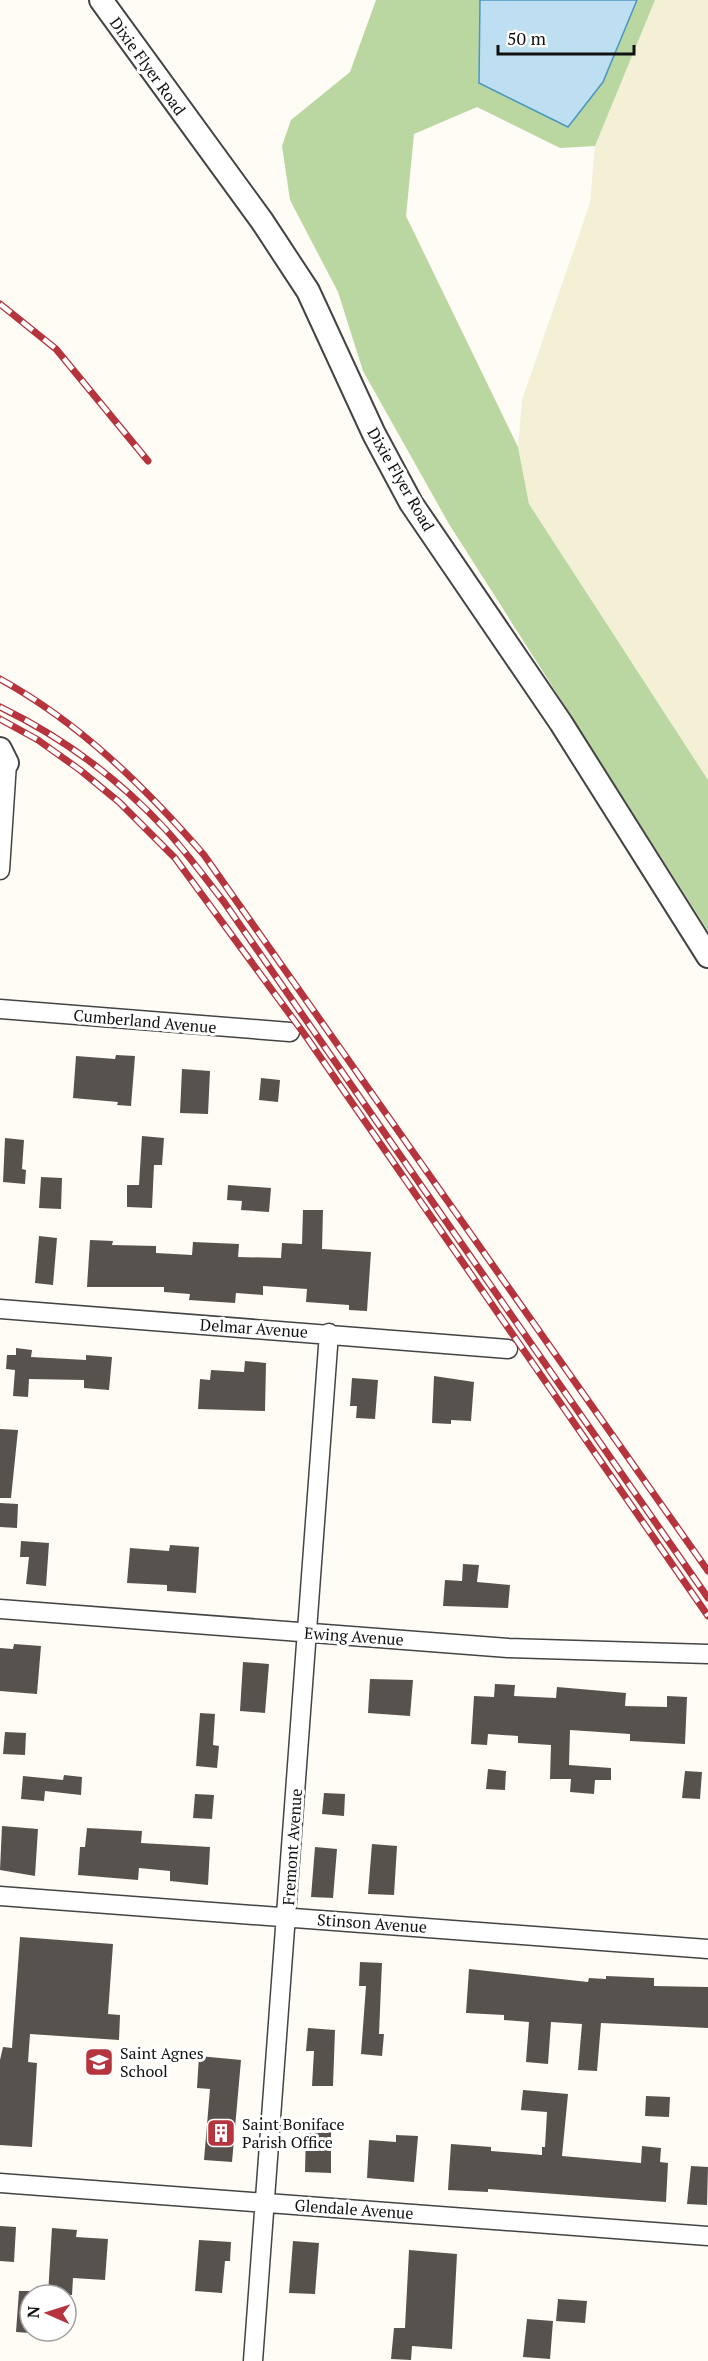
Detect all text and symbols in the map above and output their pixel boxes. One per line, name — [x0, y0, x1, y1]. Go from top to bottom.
street label: Dixie Flyer Road — [105, 12, 191, 120]
scale bar — [498, 18, 634, 56]
text: 50 m — [507, 26, 547, 50]
street label: Dixie Flyer Road — [362, 423, 440, 535]
street label: Cumberland Avenue — [73, 1004, 217, 1038]
street label: Delmar Avenue — [199, 1313, 309, 1343]
street label: Ewing Avenue — [304, 1622, 404, 1650]
street label: Fremont Avenue — [277, 1788, 307, 1906]
street label: Stinson Avenue — [316, 1908, 428, 1938]
place label: Saint Agnes School — [120, 2042, 204, 2082]
school or university icon: Saint Agnes School — [83, 2046, 115, 2078]
place label: Saint Boniface Parish Office — [242, 2113, 345, 2153]
building icon: Saint Boniface Parish Office — [205, 2117, 237, 2149]
street label: Glendale Avenue — [294, 2194, 414, 2224]
north arrow — [18, 2283, 78, 2343]
text: N — [22, 2306, 44, 2319]

